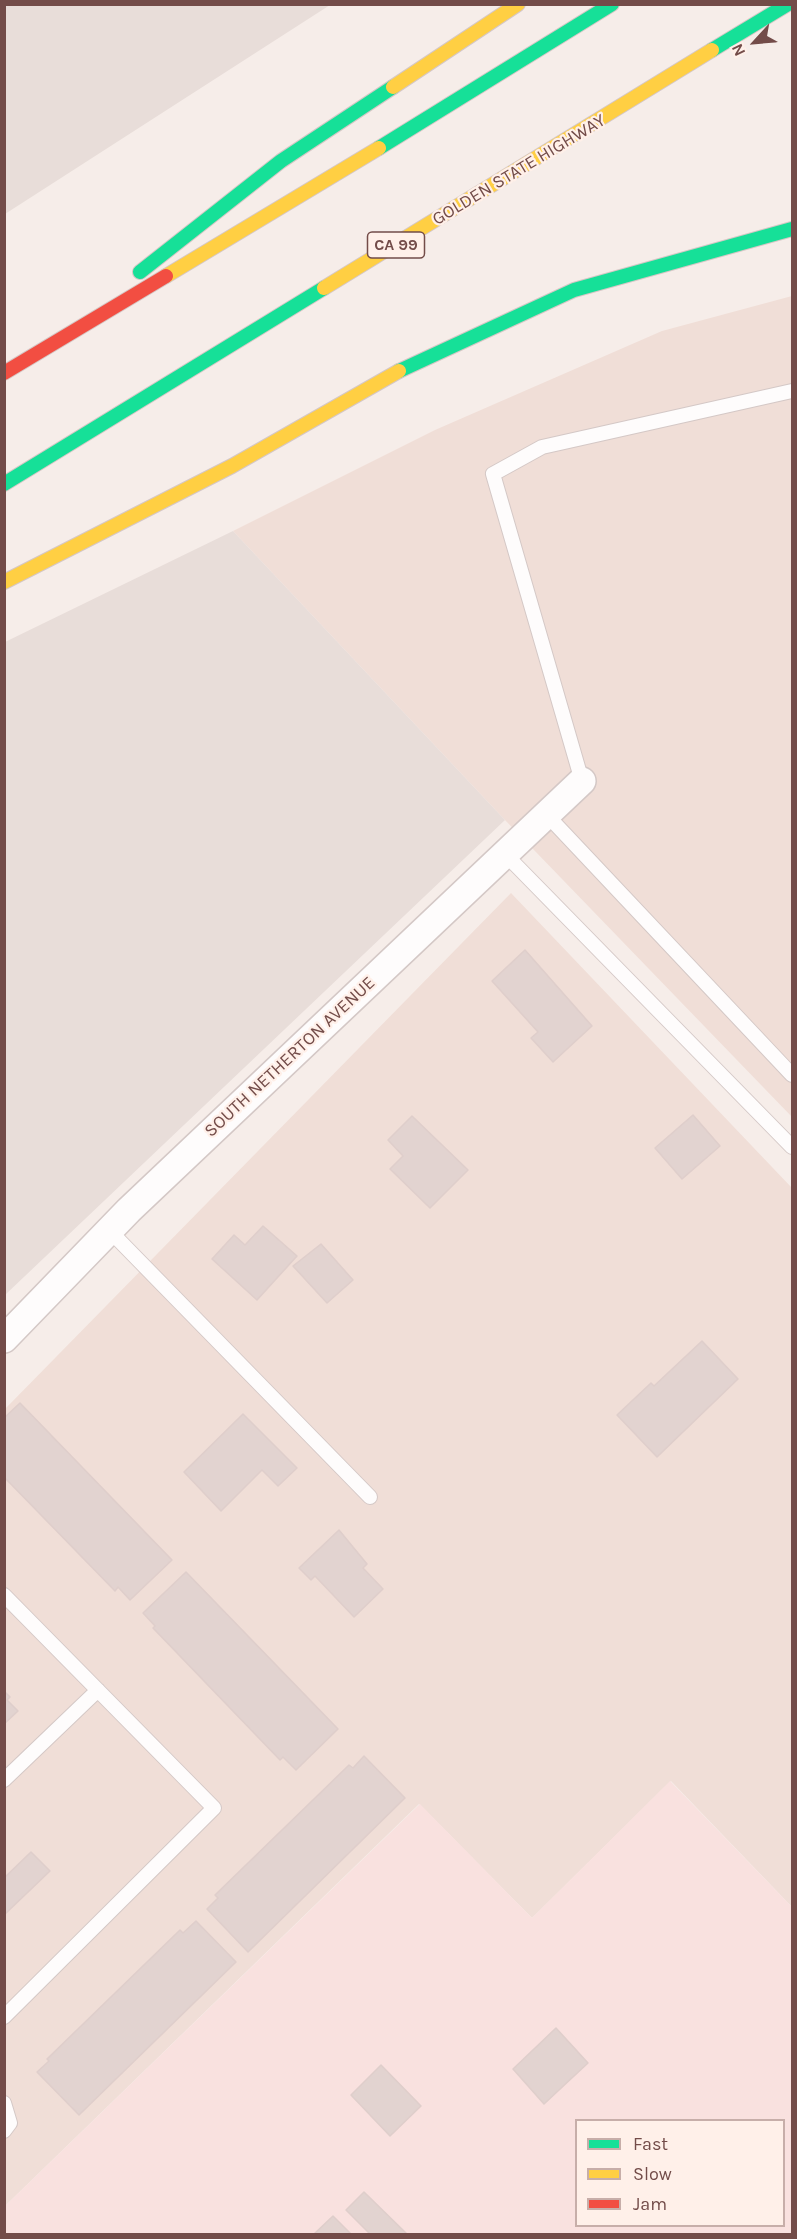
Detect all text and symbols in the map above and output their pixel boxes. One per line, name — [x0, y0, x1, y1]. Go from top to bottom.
north arrow — [725, 12, 785, 72]
text: N — [727, 41, 749, 59]
street label: GOLDEN STATE HIGHWAY — [428, 110, 610, 230]
road number: CA 99 — [368, 232, 424, 258]
street label: SOUTH NETHERTON AVENUE — [200, 972, 380, 1142]
legend — [575, 2119, 785, 2227]
text: Fast — [633, 2133, 668, 2155]
text: Slow — [633, 2163, 672, 2185]
text: Jam — [633, 2193, 667, 2215]

